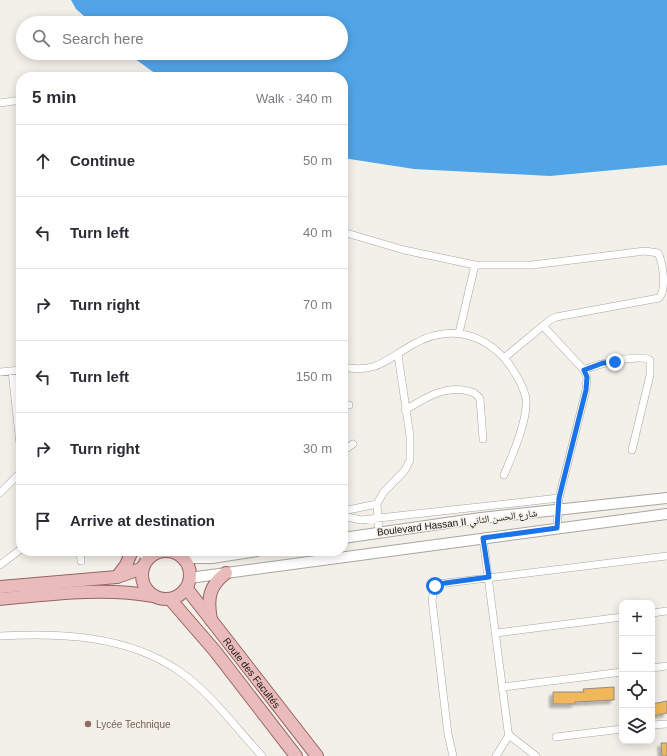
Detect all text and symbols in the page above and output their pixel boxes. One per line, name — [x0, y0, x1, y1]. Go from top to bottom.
search box — [16, 16, 348, 60]
icon: search — [30, 27, 52, 49]
text: Search here — [62, 30, 144, 47]
text: 5 min — [32, 88, 76, 107]
text: Walk · 340 m — [256, 91, 332, 106]
icon: ahead — [32, 150, 54, 172]
text: Continue — [70, 152, 135, 169]
text: 50 m — [303, 153, 332, 168]
icon: left — [32, 222, 54, 244]
text: Turn left — [70, 224, 129, 241]
text: 40 m — [303, 225, 332, 240]
icon: right — [32, 294, 54, 316]
text: Turn right — [70, 296, 140, 313]
text: 70 m — [303, 297, 332, 312]
route end — [606, 353, 624, 371]
icon: left — [32, 366, 54, 388]
text: Turn left — [70, 368, 129, 385]
text: 150 m — [296, 369, 332, 384]
icon: right — [32, 438, 54, 460]
text: Turn right — [70, 440, 140, 457]
text: 30 m — [303, 441, 332, 456]
street label: Boulevard Hassan II شارع الحسن الثاني — [376, 507, 538, 540]
icon: arrive — [32, 510, 54, 532]
text: Arrive at destination — [70, 512, 215, 529]
route start — [426, 577, 444, 595]
map controls — [619, 600, 655, 744]
button: + — [619, 600, 655, 636]
street label: Route des Facultés — [221, 636, 283, 710]
button: − — [619, 636, 655, 672]
button: locate — [619, 672, 655, 708]
button: layers — [619, 708, 655, 744]
marker: Lycée Technique — [83, 719, 93, 729]
place label: Lycée Technique — [96, 719, 171, 730]

